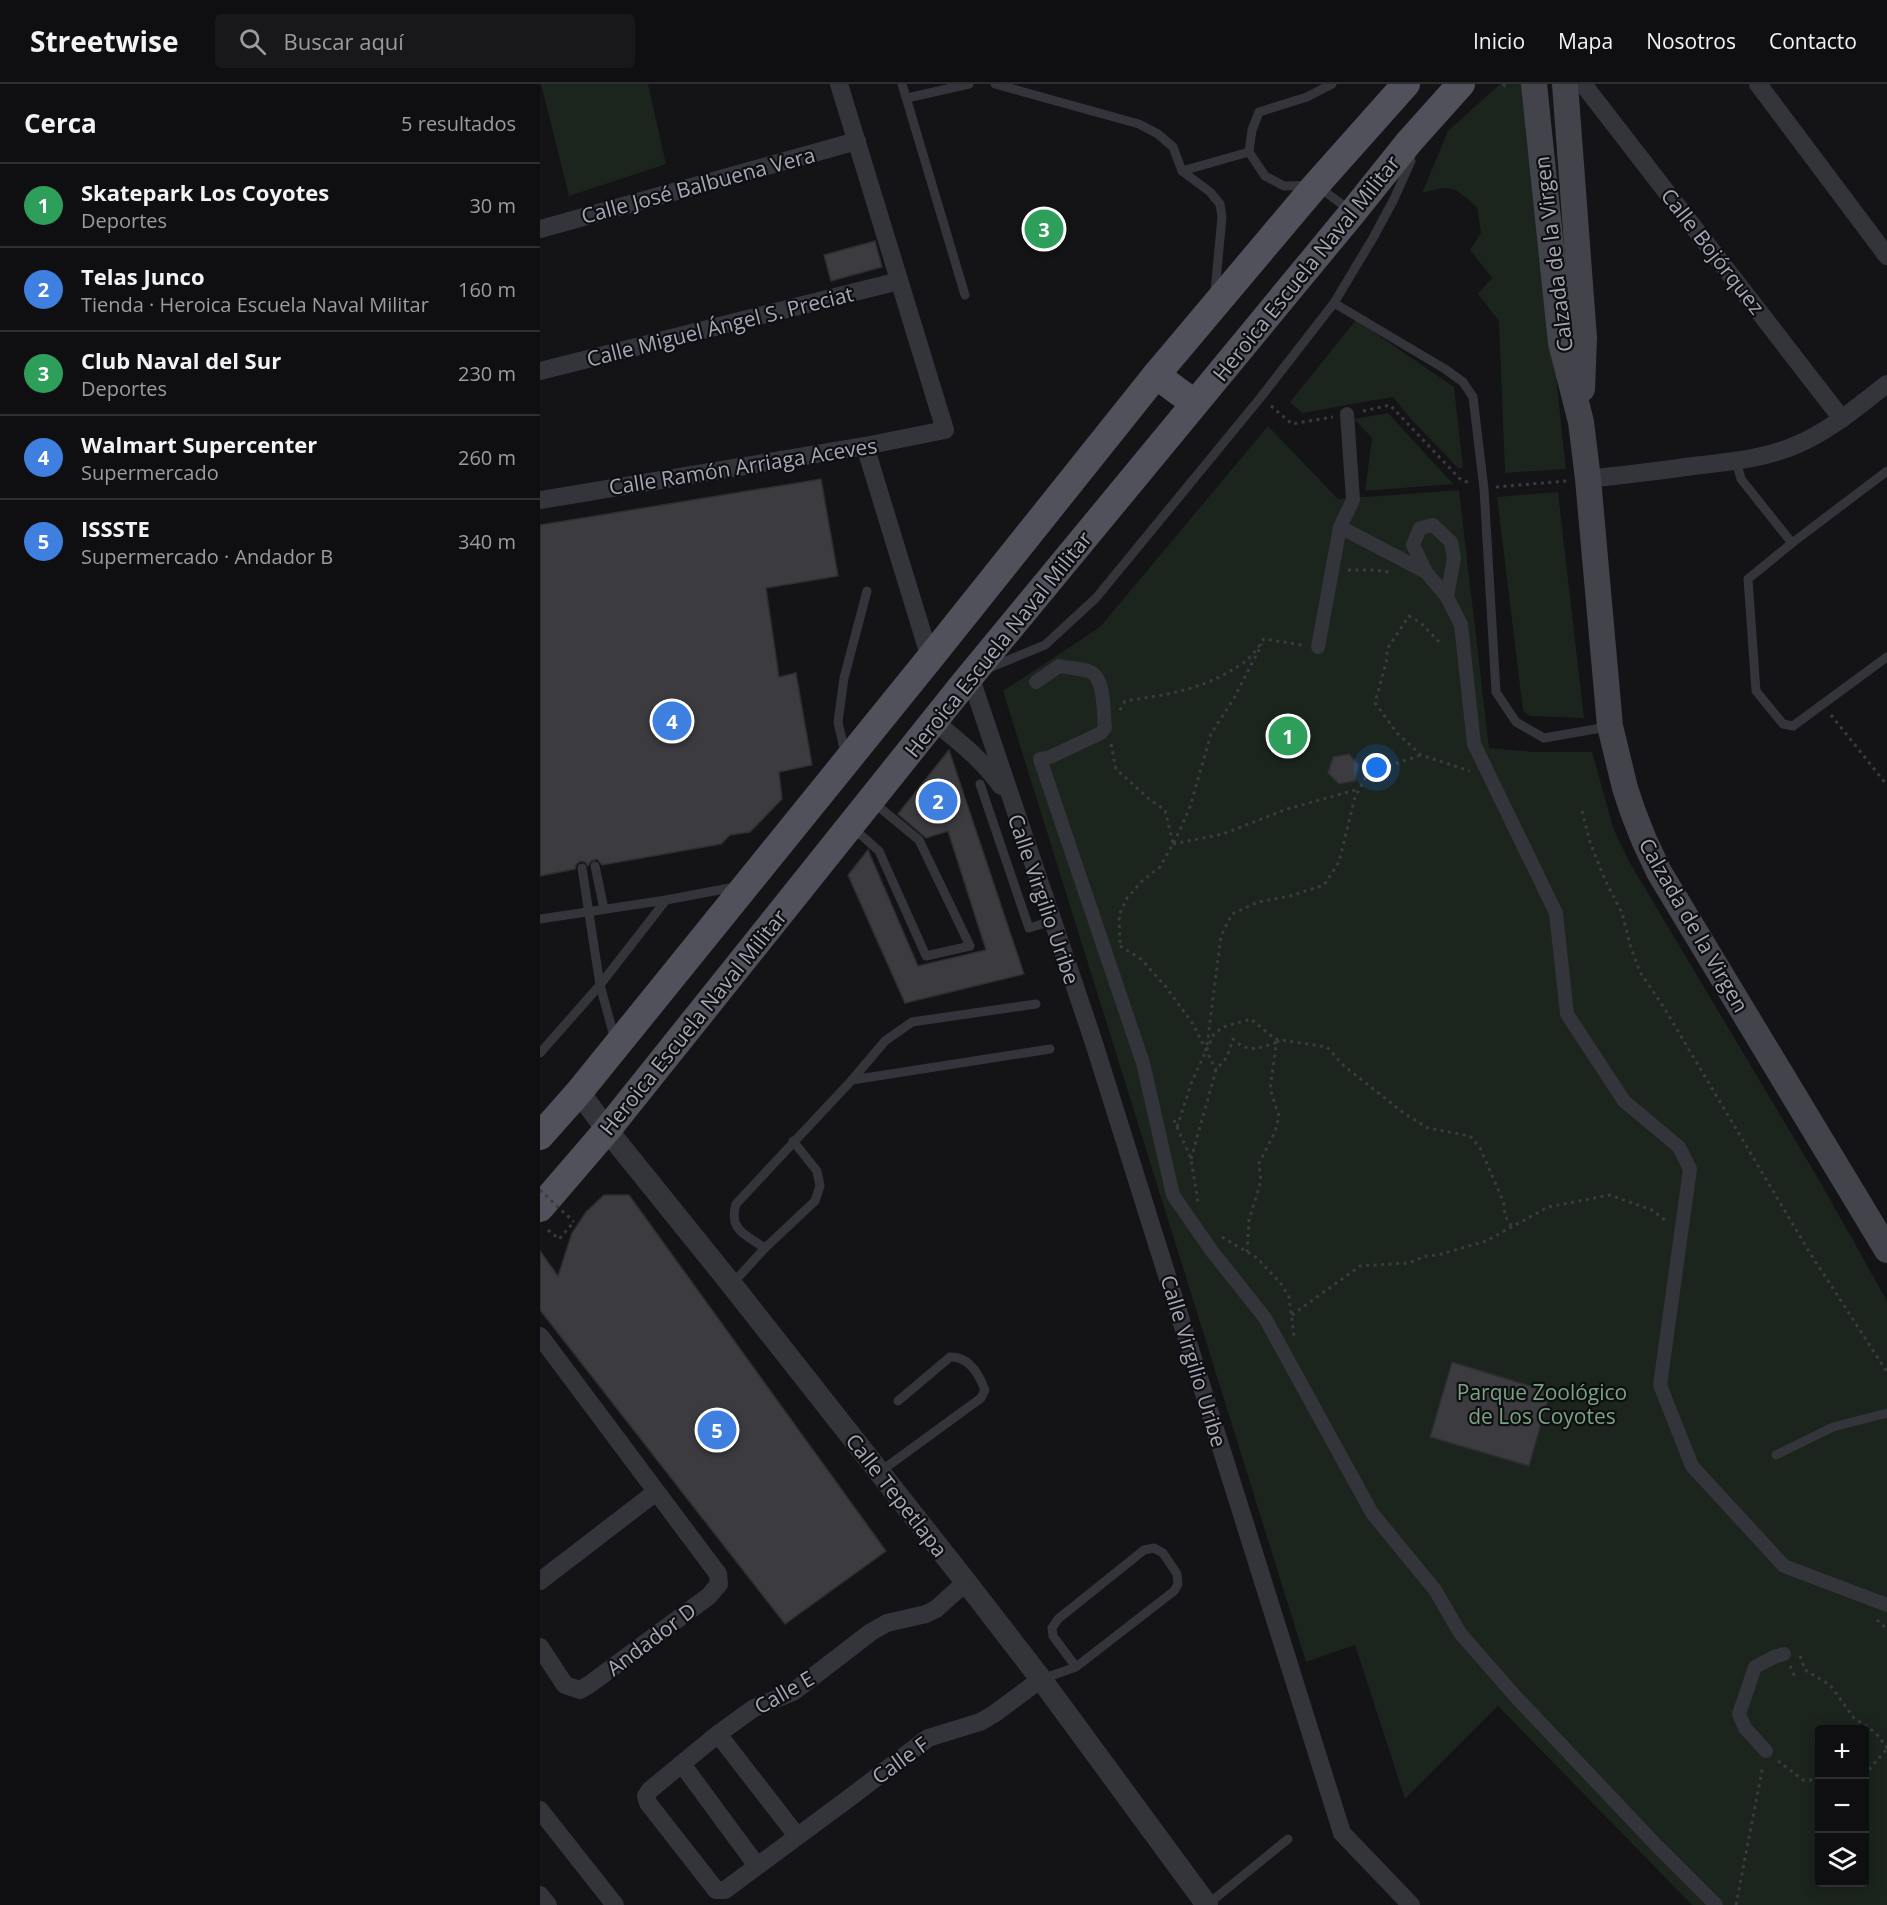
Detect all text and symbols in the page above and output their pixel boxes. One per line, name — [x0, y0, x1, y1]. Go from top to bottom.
search box — [215, 14, 635, 68]
text: Streetwise — [30, 22, 179, 60]
icon: search — [236, 25, 269, 58]
text: Buscar aquí — [284, 26, 404, 56]
text: Inicio — [1473, 27, 1525, 55]
text: Mapa — [1558, 27, 1613, 55]
text: Nosotros — [1646, 27, 1736, 55]
text: Contacto — [1769, 27, 1857, 55]
text: Cerca — [24, 105, 97, 141]
text: 5 resultados — [401, 110, 516, 137]
street label: Calle José Balbuena Vera — [578, 140, 818, 230]
street label: Heroica Escuela Naval Militar — [1206, 149, 1406, 387]
street label: Calzada de la Virgen — [1527, 155, 1579, 353]
text: Skatepark Los Coyotes — [81, 177, 329, 207]
street label: Calle Bojórquez — [1655, 182, 1771, 320]
text: 1 — [38, 192, 49, 219]
text: 30 m — [469, 192, 516, 219]
pin: 3 — [1024, 206, 1064, 252]
text: Deportes — [81, 207, 167, 234]
text: Telas Junco — [81, 261, 205, 291]
text: 2 — [38, 276, 49, 303]
text: 160 m — [458, 276, 516, 303]
street label: Calle Miguel Ángel S. Preciat — [584, 279, 856, 373]
text: Tienda · Heroica Escuela Naval Militar — [81, 291, 429, 318]
text: Club Naval del Sur — [81, 345, 281, 375]
text: 3 — [38, 360, 49, 387]
text: 230 m — [458, 360, 516, 387]
text: Deportes — [81, 375, 167, 402]
text: Walmart Supercenter — [81, 429, 317, 459]
street label: Calle Ramón Arriaga Aceves — [607, 431, 879, 501]
text: 4 — [38, 444, 49, 471]
text: 260 m — [458, 444, 516, 471]
text: Supermercado — [81, 459, 219, 486]
text: ISSSTE — [81, 513, 150, 543]
street label: Heroica Escuela Naval Militar — [898, 525, 1098, 763]
text: 5 — [38, 528, 49, 555]
text: 340 m — [458, 528, 516, 555]
text: Supermercado · Andador B — [81, 543, 333, 570]
pin: 4 — [652, 698, 692, 744]
pin: 1 — [1268, 714, 1308, 758]
your location — [1362, 753, 1391, 782]
pin: 2 — [918, 778, 958, 824]
street label: Calle Virgilio Uribe — [1002, 810, 1086, 988]
street label: Calzada de la Virgen — [1633, 833, 1755, 1017]
street label: Heroica Escuela Naval Militar — [593, 903, 793, 1141]
street label: Calle Virgilio Uribe — [1155, 1272, 1233, 1450]
park label: Parque Zoológico de Los Coyotes — [1457, 1378, 1627, 1430]
pin: 5 — [698, 1408, 736, 1452]
street label: Calle Tepetlapa — [840, 1427, 954, 1563]
street label: Andador D — [600, 1596, 702, 1682]
street label: Calle E — [749, 1664, 819, 1720]
map controls — [1815, 1725, 1869, 1887]
button: + — [1815, 1725, 1869, 1779]
street label: Calle F — [866, 1730, 934, 1790]
button: − — [1815, 1779, 1869, 1833]
button: layers — [1815, 1833, 1869, 1887]

